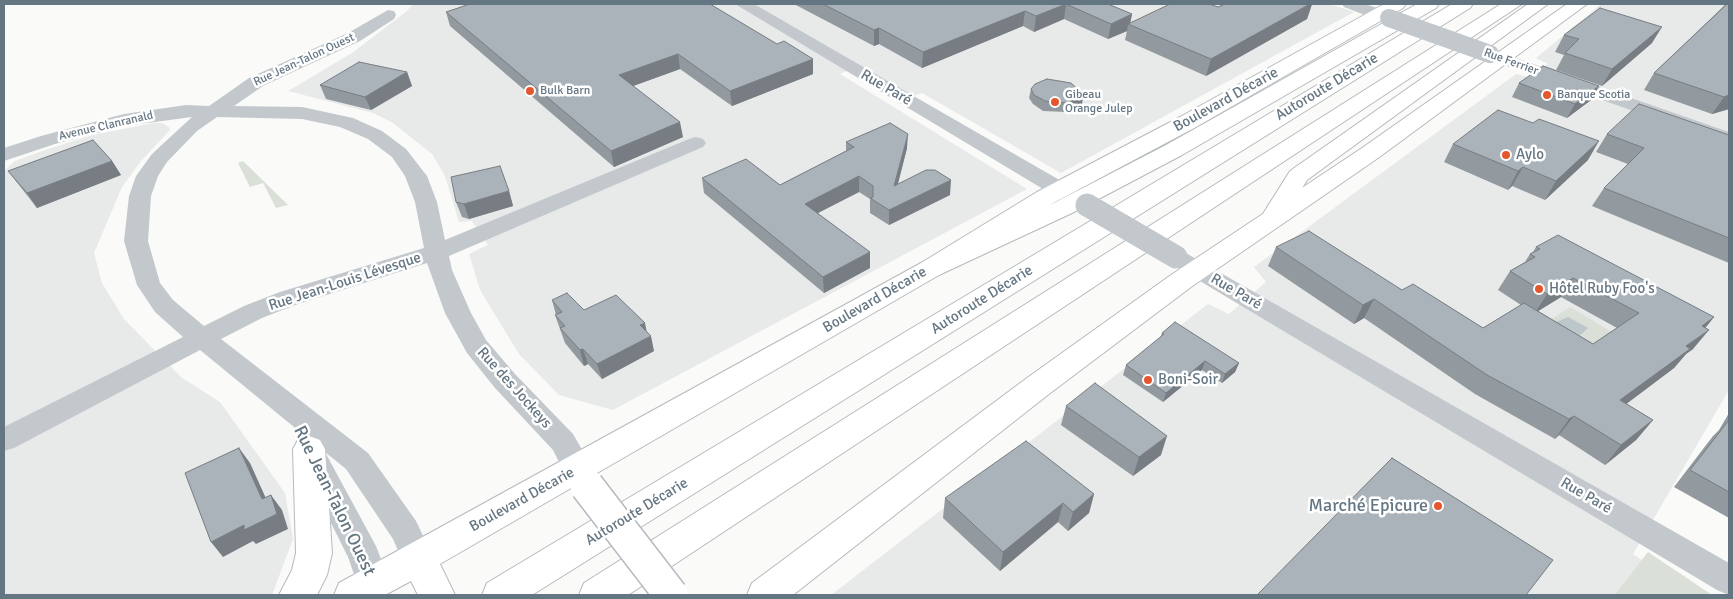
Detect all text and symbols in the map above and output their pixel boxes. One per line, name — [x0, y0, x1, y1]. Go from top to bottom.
street label: Rue Jean-Talon Ouest — [251, 30, 357, 90]
street label: Rue Ferrier — [1482, 46, 1540, 78]
street label: Autoroute Décarie — [1272, 49, 1382, 125]
street label: Boulevard Décarie — [1170, 64, 1282, 136]
street label: Rue Paré — [857, 66, 915, 110]
place label: Bulk Barn — [540, 84, 590, 98]
marker: Bulk Barn — [524, 85, 536, 97]
place label: Gibeau Orange Julep — [1065, 88, 1133, 116]
place label: Banque Scotia — [1557, 88, 1630, 102]
marker: Banque Scotia — [1541, 89, 1553, 101]
marker: Gibeau Orange Julep — [1049, 96, 1061, 108]
street label: Avenue Clanranald — [57, 108, 155, 144]
place label: Aylo — [1516, 146, 1544, 164]
marker: Aylo — [1500, 149, 1512, 161]
street label: Rue Jean-Louis Lévesque — [266, 249, 424, 315]
street label: Autoroute Décarie — [928, 261, 1036, 339]
street label: Boulevard Décarie — [820, 263, 930, 337]
street label: Rue Paré — [1207, 270, 1265, 314]
place label: Hôtel Ruby Foo's — [1549, 280, 1655, 298]
marker: Hôtel Ruby Foo's — [1533, 283, 1545, 295]
street label: Rue des Jockeys — [473, 344, 555, 432]
place label: Boni-Soir — [1158, 371, 1218, 389]
marker: Boni-Soir — [1142, 374, 1154, 386]
street label: Rue Jean-Talon Ouest — [288, 422, 380, 580]
street label: Boulevard Décarie — [466, 464, 578, 536]
street label: Autoroute Décarie — [582, 474, 692, 550]
street label: Rue Paré — [1557, 474, 1615, 518]
place label: Marché Epicure — [1309, 495, 1428, 517]
marker: Marché Epicure — [1432, 500, 1444, 512]

